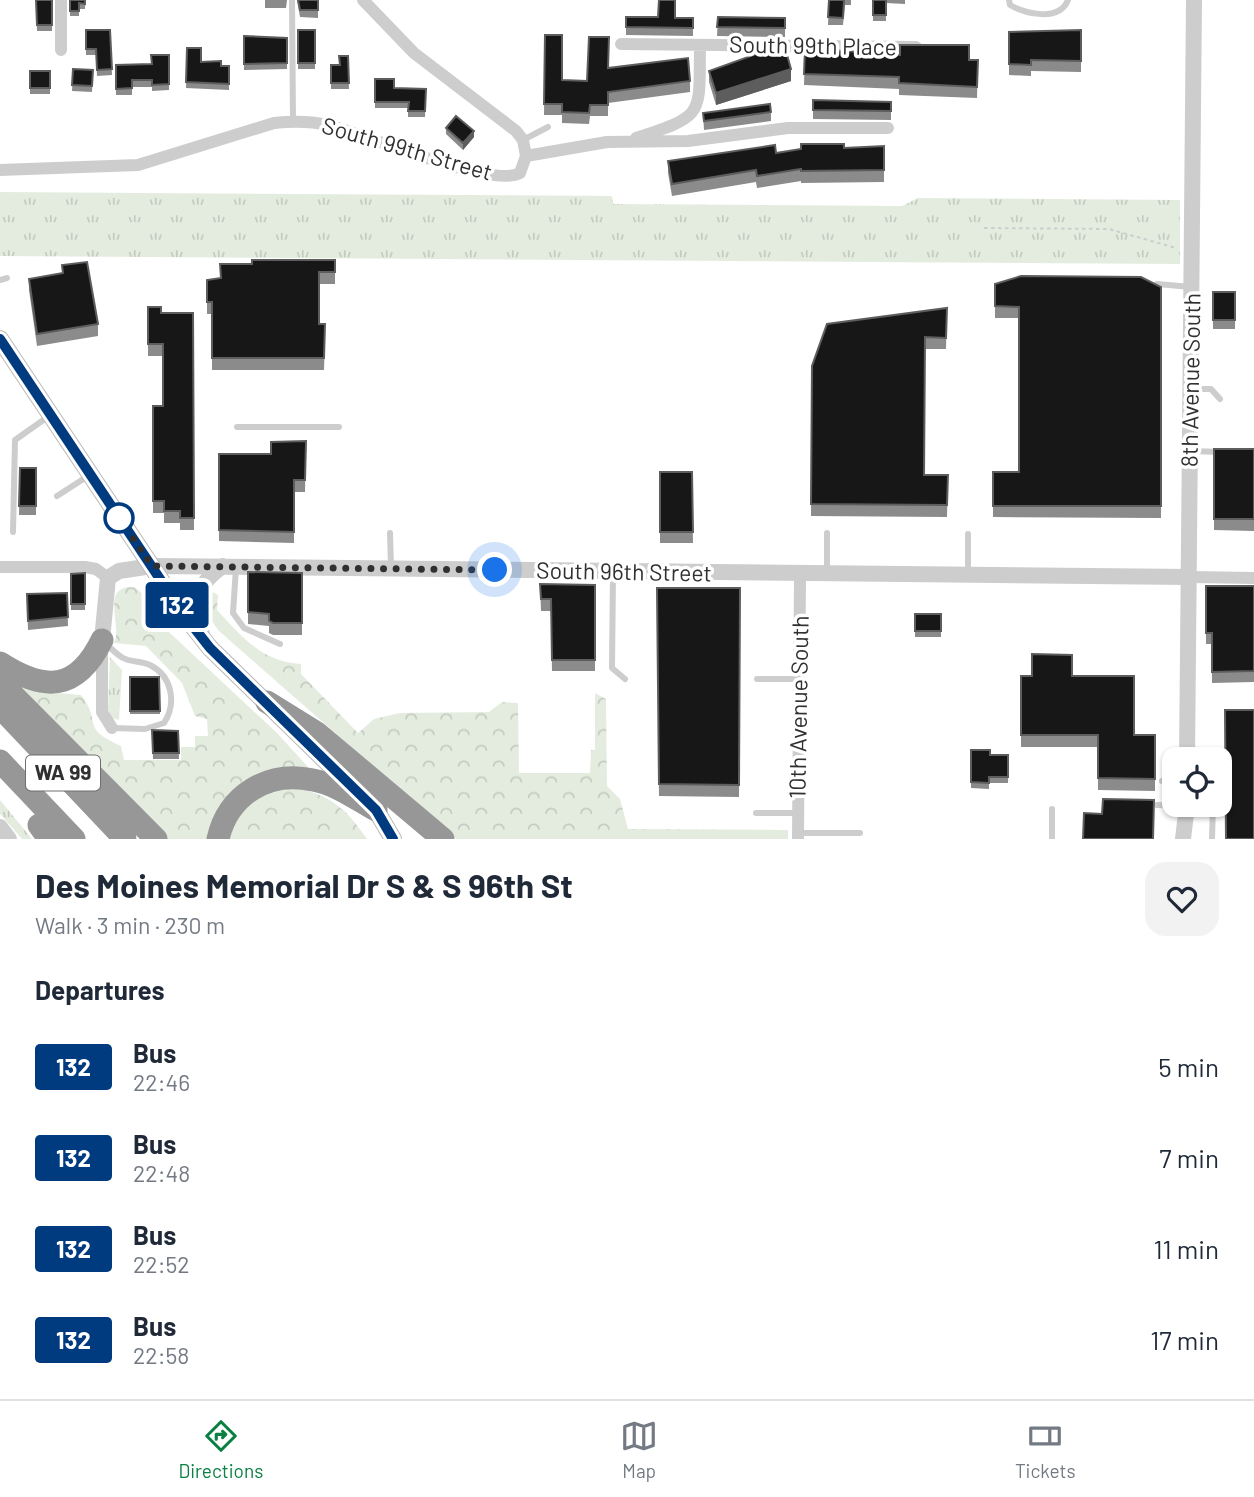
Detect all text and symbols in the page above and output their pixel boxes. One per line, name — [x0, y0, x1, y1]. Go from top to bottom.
street label: South 99th Place — [729, 30, 897, 60]
street label: South 99th Street — [319, 110, 496, 186]
street label: 8th Avenue South — [1174, 293, 1206, 467]
unlabelled marker — [104, 503, 134, 533]
your location — [477, 552, 512, 587]
street label: South 96th Street — [536, 555, 712, 587]
line badge: 132 — [137, 582, 217, 628]
text: 132 — [160, 590, 194, 619]
street label: 10th Avenue South — [782, 615, 814, 799]
map controls — [1162, 747, 1232, 817]
button: locate — [1162, 747, 1232, 817]
road number: WA 99 — [26, 756, 100, 790]
button: heart — [1145, 862, 1219, 936]
text: Des Moines Memorial Dr S & S 96th St — [35, 865, 573, 905]
text: Walk · 3 min · 230 m — [35, 911, 225, 939]
text: Departures — [35, 974, 165, 1005]
text: Bus — [133, 1037, 176, 1068]
text: 5 min — [1158, 1051, 1219, 1082]
text: 132 — [56, 1052, 91, 1081]
text: 22:46 — [133, 1068, 190, 1096]
text: Bus — [133, 1128, 176, 1159]
text: 7 min — [1159, 1142, 1219, 1173]
text: 132 — [56, 1143, 91, 1172]
text: 22:48 — [133, 1159, 190, 1187]
text: Bus — [133, 1219, 176, 1250]
text: 11 min — [1153, 1233, 1219, 1264]
text: 132 — [56, 1234, 91, 1263]
text: 22:52 — [133, 1250, 190, 1278]
text: Bus — [133, 1310, 176, 1341]
text: 17 min — [1150, 1324, 1219, 1355]
text: 132 — [56, 1325, 91, 1354]
text: 22:58 — [133, 1341, 189, 1369]
tab: Directions — [178, 1417, 263, 1482]
tab: Map — [620, 1417, 658, 1482]
tab: Tickets — [1015, 1417, 1076, 1482]

